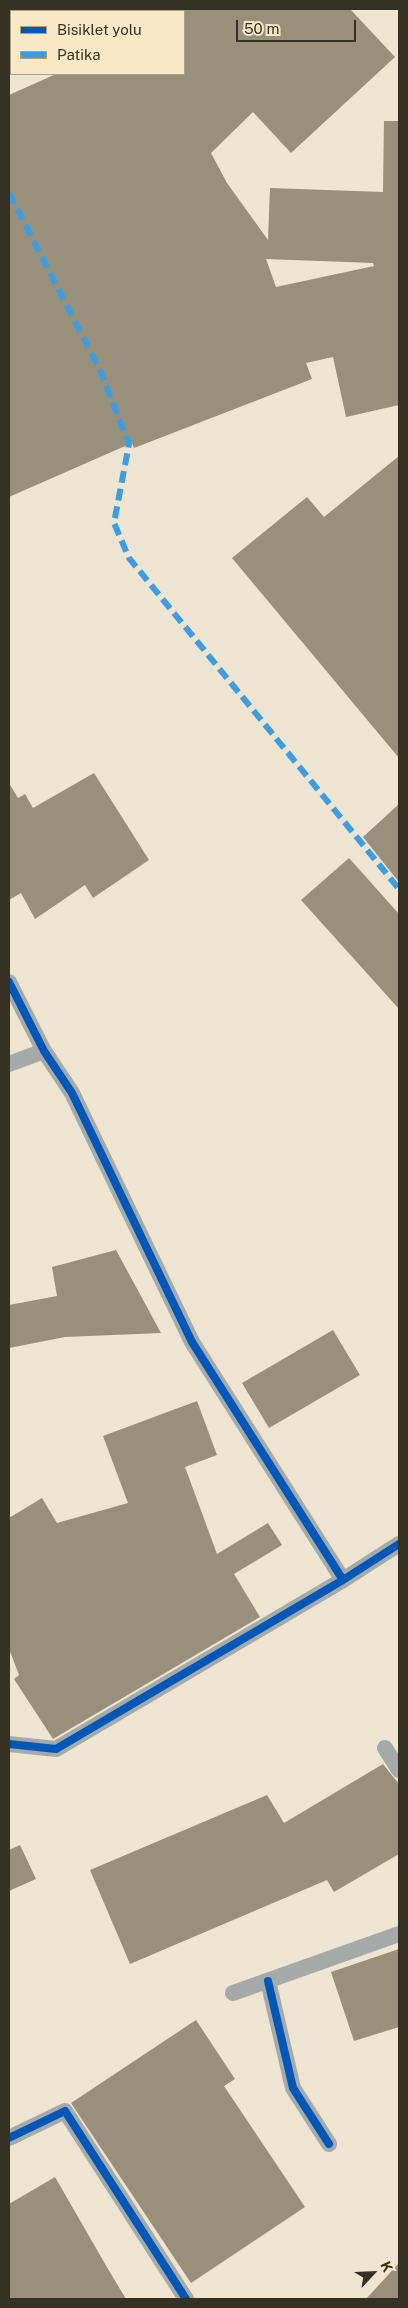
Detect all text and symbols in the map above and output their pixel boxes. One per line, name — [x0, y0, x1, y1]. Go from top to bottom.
legend — [10, 10, 185, 75]
scale bar — [238, 10, 358, 42]
text: 50 m — [244, 20, 279, 37]
text: Bisiklet yolu — [57, 21, 142, 38]
text: Patika — [57, 46, 101, 63]
north arrow — [348, 2248, 398, 2298]
text: K — [377, 2259, 396, 2275]

